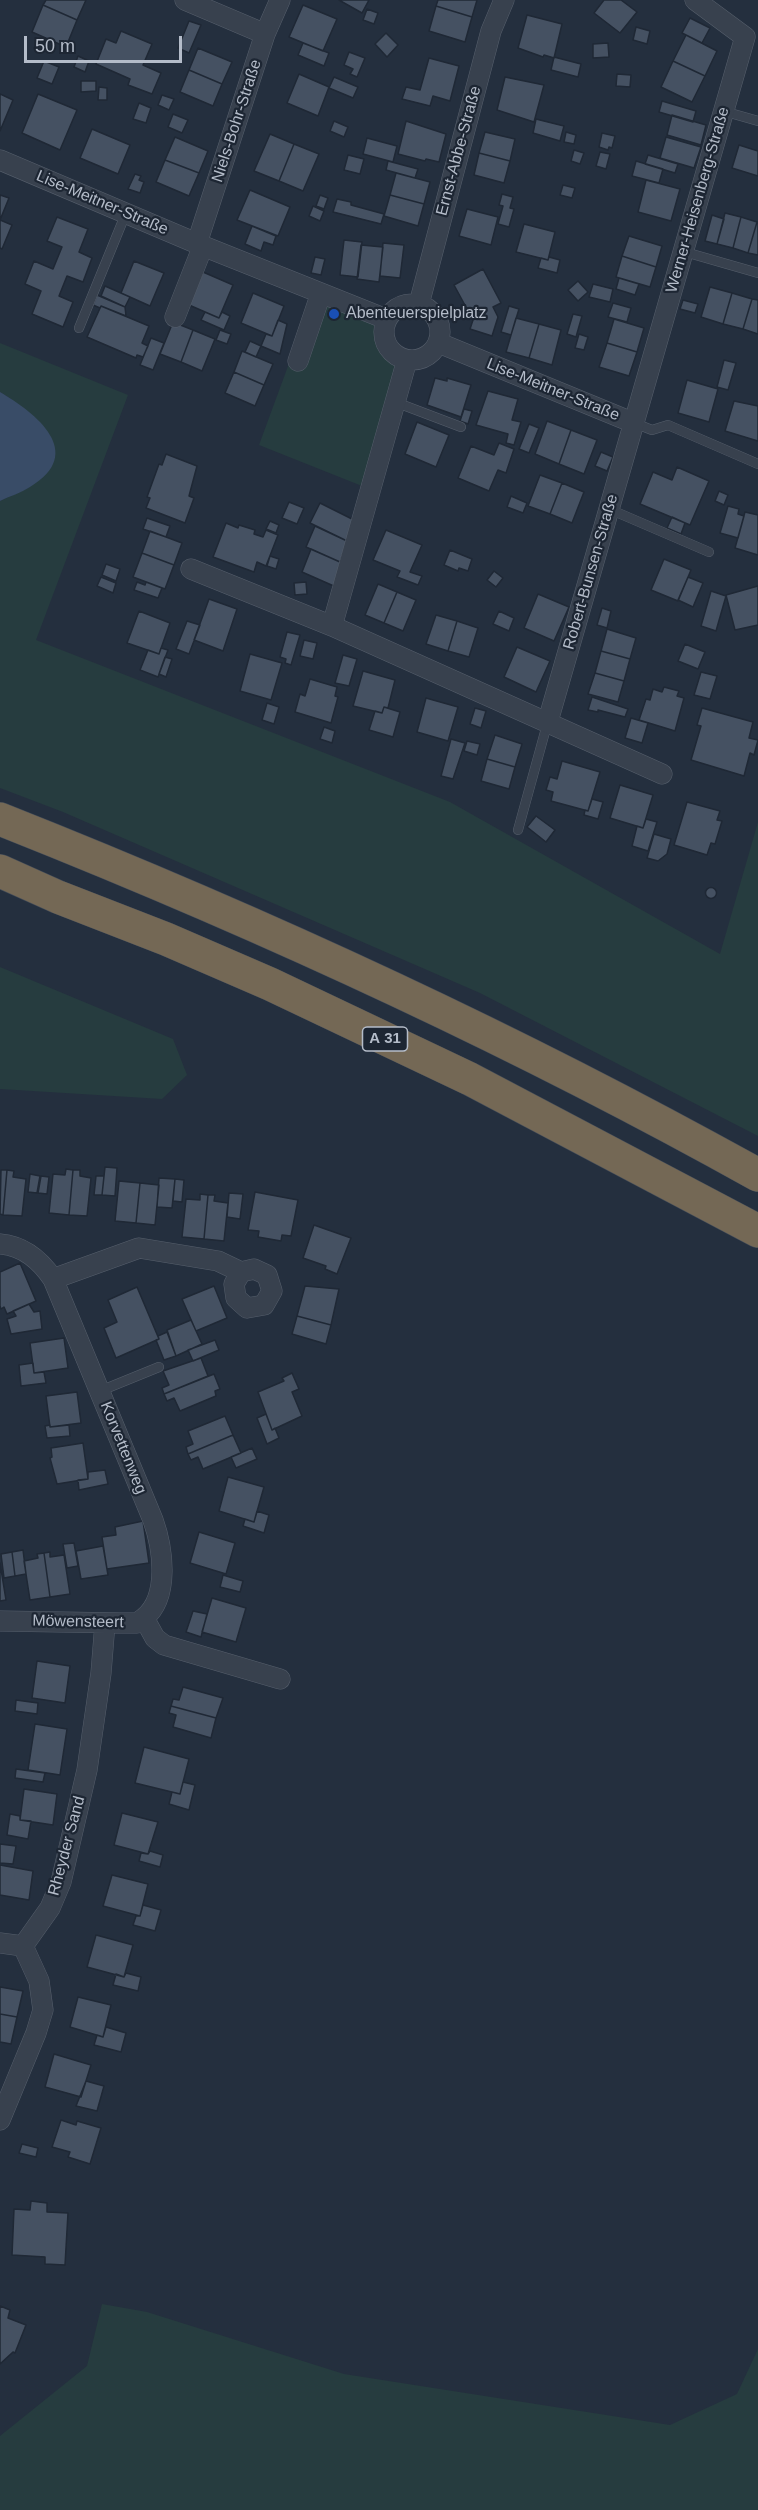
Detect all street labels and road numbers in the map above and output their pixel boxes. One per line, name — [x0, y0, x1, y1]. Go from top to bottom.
street label: Niels-Bohr-Straße — [208, 57, 266, 185]
street label: Ernst-Abbe-Straße — [432, 84, 486, 218]
street label: Werner-Heisenberg-Straße — [662, 105, 734, 295]
street label: Lise-Meitner-Straße — [33, 167, 171, 239]
street label: Lise-Meitner-Straße — [484, 355, 622, 425]
street label: Robert-Bunsen-Straße — [560, 492, 622, 652]
road number: A 31 — [362, 1027, 408, 1051]
street label: Korvettenweg — [96, 1399, 150, 1497]
street label: Möwensteert — [32, 1612, 124, 1632]
street label: Rheyder Sand — [44, 1794, 90, 1898]

